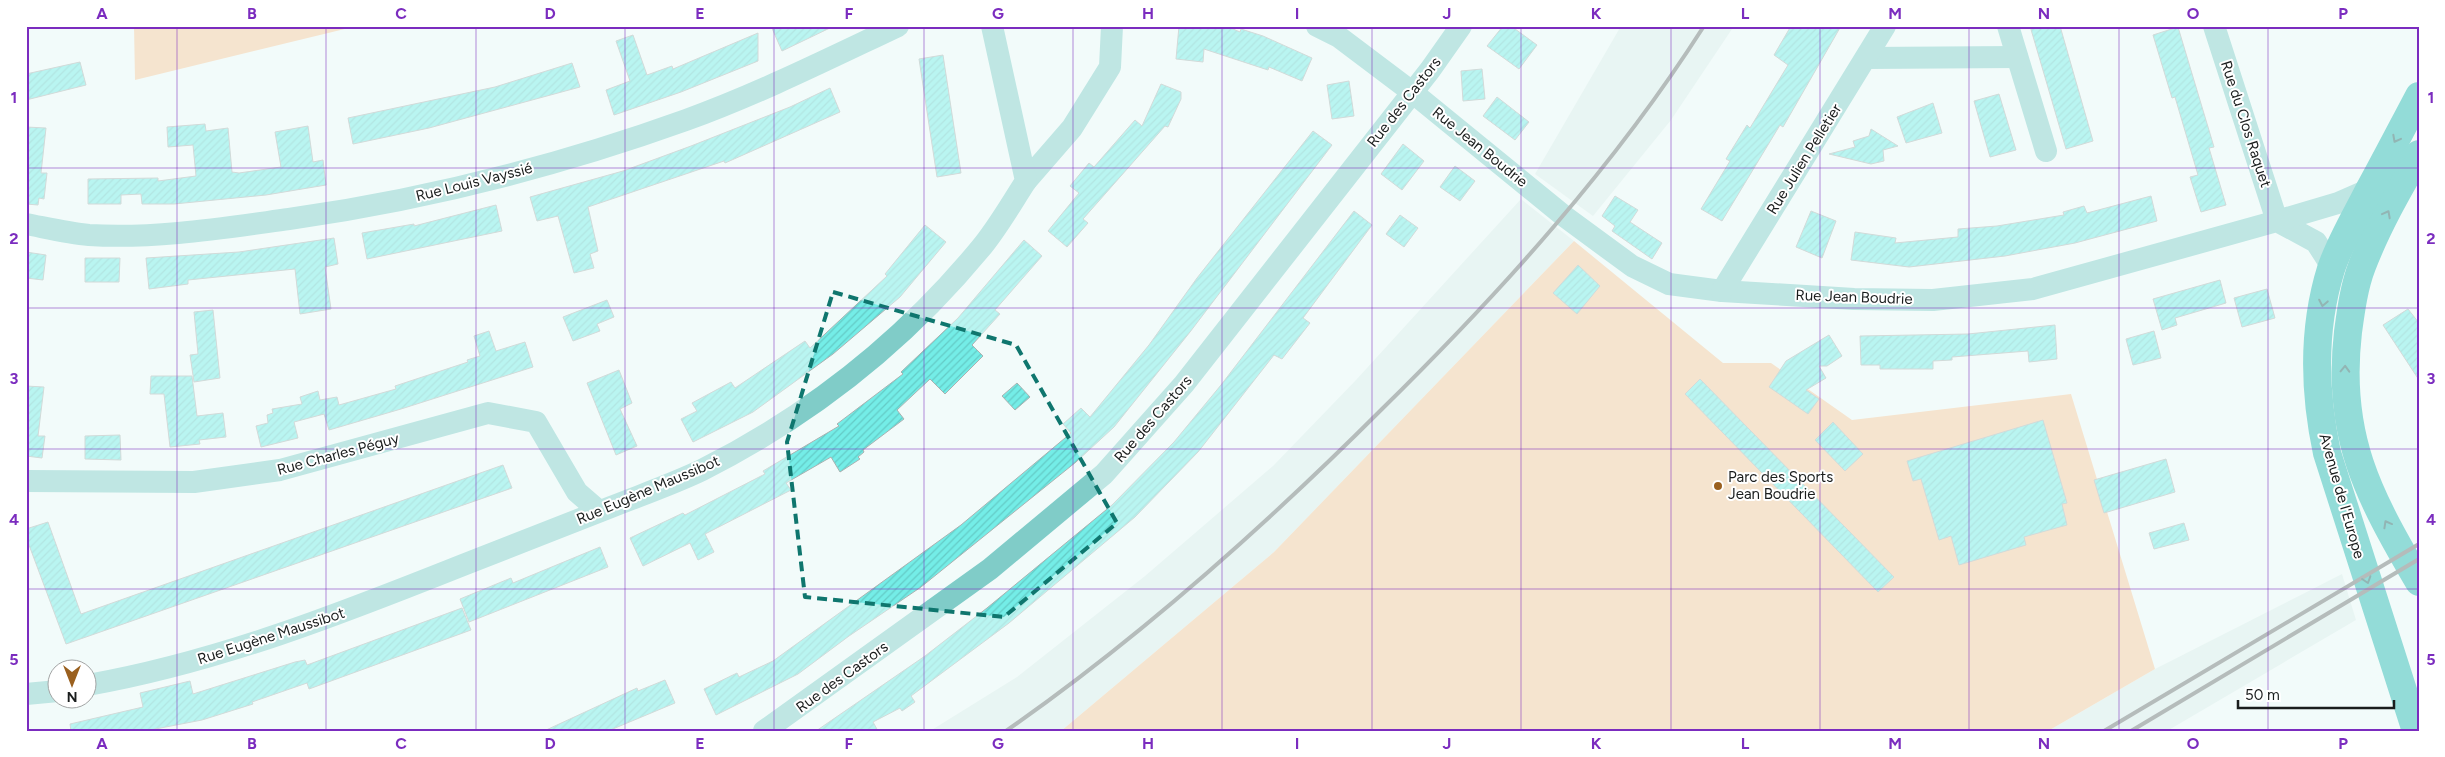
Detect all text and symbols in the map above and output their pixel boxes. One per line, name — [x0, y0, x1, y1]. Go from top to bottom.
text: A — [96, 4, 108, 23]
text: B — [247, 4, 257, 23]
text: C — [395, 4, 407, 23]
text: D — [544, 4, 556, 23]
text: E — [695, 4, 705, 23]
text: F — [845, 4, 854, 23]
text: G — [992, 4, 1004, 23]
text: H — [1142, 4, 1154, 23]
text: I — [1295, 4, 1299, 23]
text: J — [1443, 4, 1451, 23]
text: K — [1591, 4, 1602, 23]
text: L — [1741, 4, 1750, 23]
text: M — [1888, 4, 1902, 23]
text: N — [2038, 4, 2050, 23]
text: O — [2187, 4, 2200, 23]
text: P — [2338, 4, 2348, 23]
street label: Rue des Castors — [1363, 53, 1445, 151]
street label: Rue du Clos Raquet — [2217, 58, 2275, 190]
text: 1 — [11, 88, 17, 107]
text: 1 — [2428, 88, 2434, 107]
street label: Rue Julien Pelletier — [1763, 100, 1845, 218]
street label: Rue Jean Boudrie — [1429, 103, 1531, 191]
one-way arrow — [2392, 134, 2402, 143]
street label: Rue Louis Vayssié — [414, 159, 534, 205]
one-way arrow — [2380, 210, 2390, 219]
text: 2 — [9, 229, 19, 248]
text: 2 — [2426, 229, 2436, 248]
street label: Rue Jean Boudrie — [1795, 286, 1913, 308]
one-way arrow — [2318, 298, 2328, 307]
one-way arrow — [2340, 365, 2351, 373]
text: 3 — [10, 369, 19, 388]
text: 3 — [2427, 369, 2436, 388]
street label: Rue des Castors — [1110, 372, 1196, 466]
street label: Rue Charles Péguy — [275, 429, 401, 479]
street label: Avenue de l'Europe — [2316, 431, 2368, 561]
street label: Rue Eugène Maussibot — [574, 452, 722, 528]
place label: Parc des Sports Jean Boudrie — [1728, 468, 1833, 503]
marker: Parc des Sports Jean Boudrie — [1712, 480, 1724, 492]
text: 4 — [9, 510, 19, 529]
text: 4 — [2426, 510, 2436, 529]
one-way arrow — [2384, 520, 2394, 529]
one-way arrow — [2362, 576, 2372, 584]
street label: Rue Eugène Maussibot — [195, 604, 347, 668]
street label: Rue des Castors — [793, 638, 891, 716]
text: 5 — [9, 650, 19, 669]
text: 5 — [2426, 650, 2436, 669]
north arrow — [48, 660, 98, 710]
scale bar — [2238, 677, 2394, 709]
text: 50 m — [2245, 686, 2280, 704]
text: N — [67, 688, 77, 705]
text: A — [96, 734, 108, 753]
text: B — [247, 734, 257, 753]
text: C — [395, 734, 407, 753]
text: D — [544, 734, 556, 753]
text: E — [695, 734, 705, 753]
text: F — [845, 734, 854, 753]
text: G — [992, 734, 1004, 753]
text: H — [1142, 734, 1154, 753]
text: I — [1295, 734, 1299, 753]
text: J — [1443, 734, 1451, 753]
text: K — [1591, 734, 1602, 753]
text: L — [1741, 734, 1750, 753]
text: M — [1888, 734, 1902, 753]
text: N — [2038, 734, 2050, 753]
text: O — [2187, 734, 2200, 753]
text: P — [2338, 734, 2348, 753]

